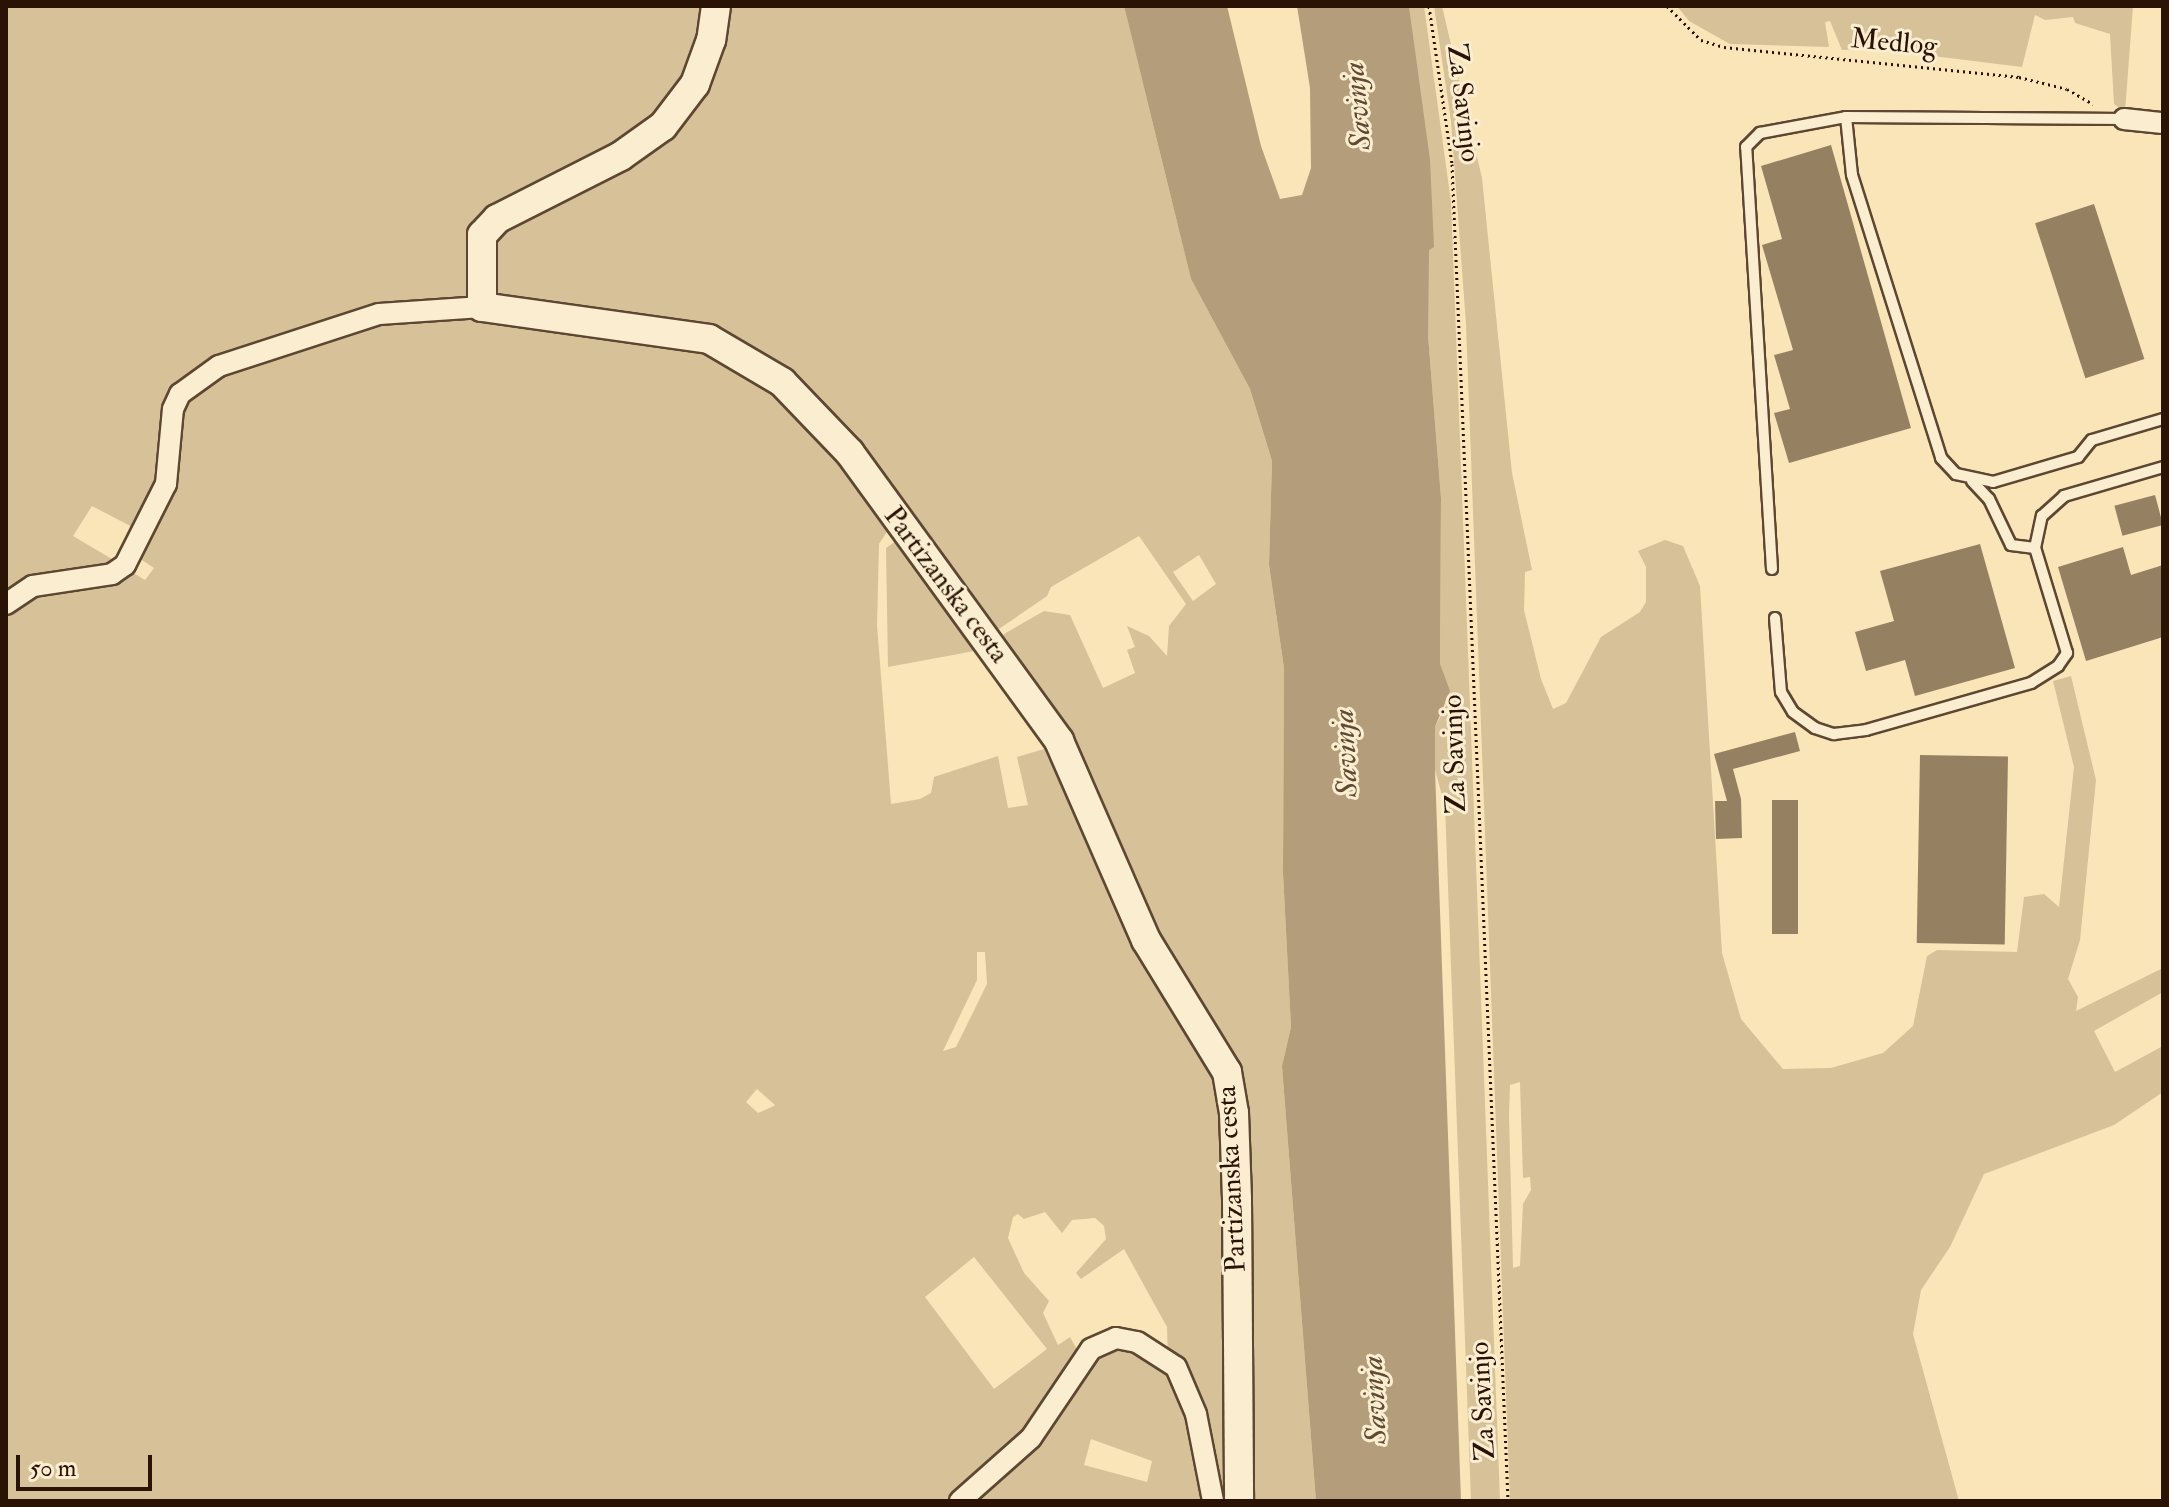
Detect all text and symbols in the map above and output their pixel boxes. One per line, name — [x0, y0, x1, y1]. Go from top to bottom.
street label: Medlog — [1849, 22, 1939, 64]
street label: Za Savinjo — [1439, 42, 1487, 164]
water label: Savinja — [1336, 60, 1380, 152]
street label: Partizanska cesta — [876, 500, 1016, 670]
street label: Za Savinjo — [1436, 694, 1474, 814]
water label: Savinja — [1326, 708, 1366, 798]
street label: Partizanska cesta — [1210, 1085, 1254, 1273]
street label: Za Savinjo — [1463, 1341, 1503, 1461]
water label: Savinja — [1355, 1355, 1395, 1445]
scale bar — [20, 1439, 156, 1489]
text: 50 m — [30, 1453, 76, 1484]

